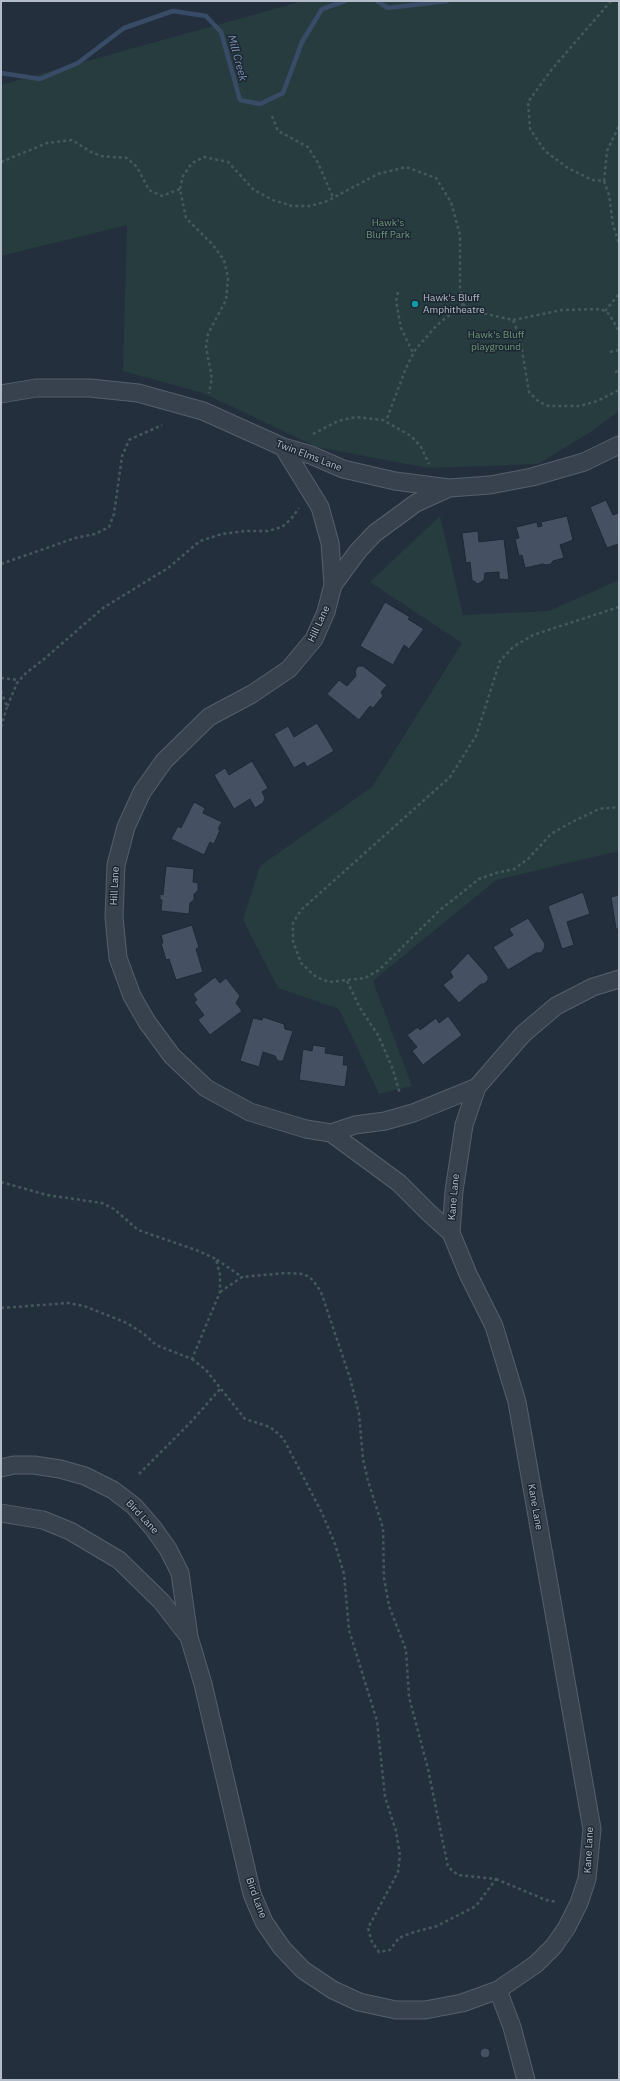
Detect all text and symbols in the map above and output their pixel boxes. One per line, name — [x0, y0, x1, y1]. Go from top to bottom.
water label: Mill Creek — [224, 33, 250, 83]
park label: Hawk's Bluff Park — [366, 217, 410, 240]
place label: Hawk's Bluff Amphitheatre — [423, 292, 485, 316]
marker: Hawk's Bluff Amphitheatre — [410, 299, 420, 309]
park label: Hawk's Bluff playground — [468, 329, 524, 352]
street label: Twin Elms Lane — [274, 438, 344, 474]
street label: Hill Lane — [305, 604, 333, 644]
street label: Hill Lane — [108, 866, 122, 906]
street label: Kane Lane — [446, 1173, 462, 1221]
street label: Kane Lane — [525, 1483, 545, 1531]
street label: Bird Lane — [123, 1497, 161, 1537]
street label: Kane Lane — [582, 1826, 596, 1874]
street label: Bird Lane — [243, 1876, 269, 1920]

